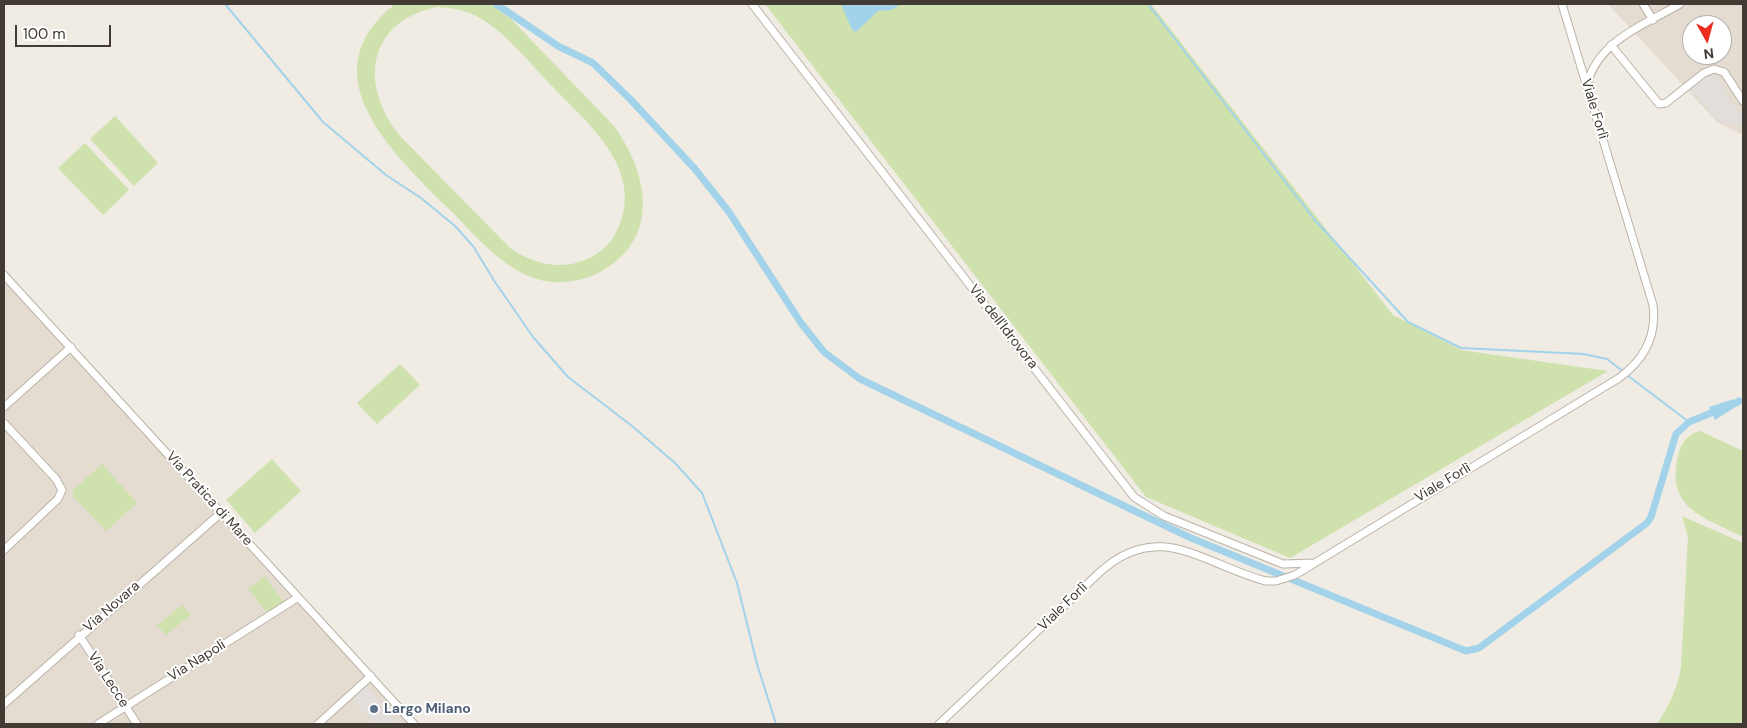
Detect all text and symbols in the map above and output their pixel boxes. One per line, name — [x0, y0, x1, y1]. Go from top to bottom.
scale bar — [18, 15, 114, 47]
north arrow — [1682, 15, 1732, 65]
text: 100 m — [23, 24, 66, 44]
text: N — [1703, 44, 1715, 63]
street label: Viale Forlì — [1577, 77, 1611, 141]
street label: Via dell'Idrovora — [965, 282, 1041, 372]
street label: Via Pratica di Mare — [162, 448, 256, 550]
street label: Viale Forlì — [1412, 460, 1474, 506]
street label: Via Novara — [80, 578, 144, 636]
street label: Viale Forlì — [1035, 579, 1091, 635]
street label: Via Napoli — [165, 637, 229, 685]
street label: Via Lecce — [84, 649, 132, 711]
place label: Largo Milano — [384, 701, 471, 717]
marker: Largo Milano — [368, 703, 380, 715]

